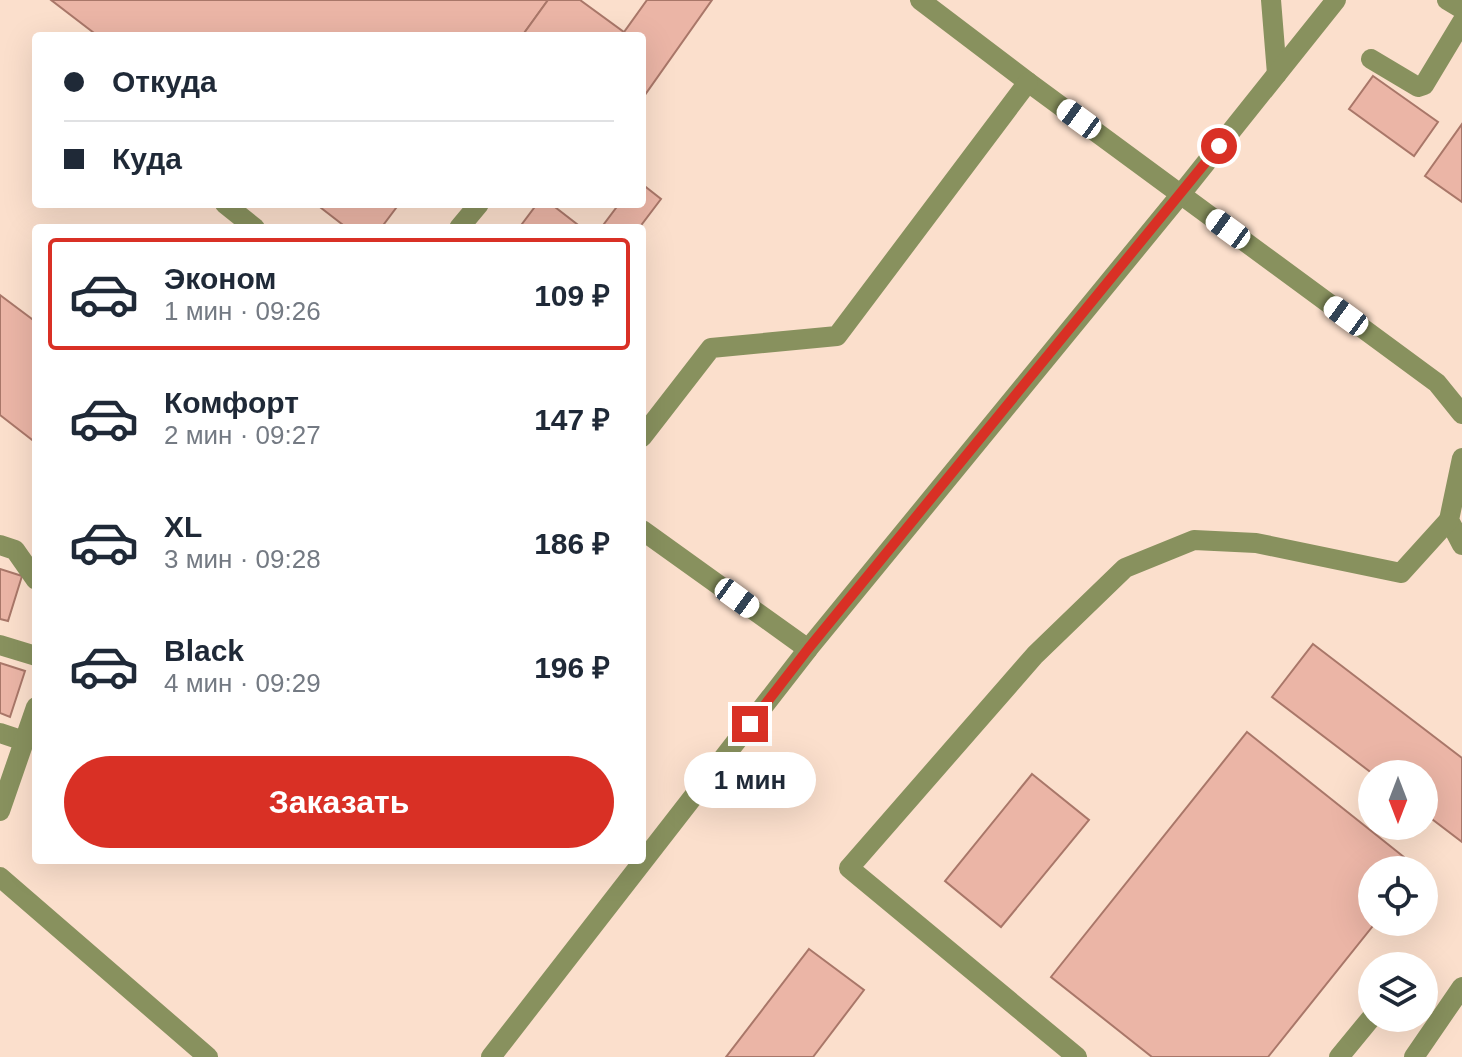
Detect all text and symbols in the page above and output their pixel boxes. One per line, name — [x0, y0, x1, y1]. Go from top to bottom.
text: Откуда — [112, 65, 217, 98]
car — [1053, 95, 1105, 143]
route start — [1201, 128, 1237, 164]
text: Куда — [112, 142, 182, 175]
car — [1202, 205, 1254, 253]
icon: car — [68, 258, 140, 330]
text: Эконом — [164, 262, 277, 295]
text: 109 ₽ — [534, 279, 610, 312]
car — [1320, 292, 1372, 340]
text: 1 мин · 09:26 — [164, 296, 321, 326]
icon: car — [68, 382, 140, 454]
text: Комфорт — [164, 386, 299, 419]
text: 147 ₽ — [534, 403, 610, 436]
text: 2 мин · 09:27 — [164, 420, 321, 450]
icon: car — [68, 506, 140, 578]
text: XL — [164, 510, 202, 543]
text: 186 ₽ — [534, 527, 610, 560]
text: 3 мин · 09:28 — [164, 544, 321, 574]
car — [711, 574, 763, 622]
icon: car — [68, 630, 140, 702]
text: Black — [164, 634, 244, 667]
text: 196 ₽ — [534, 651, 610, 684]
text: 4 мин · 09:29 — [164, 668, 321, 698]
route end — [732, 706, 768, 742]
callout: 1 мин — [684, 752, 816, 808]
button: Заказать — [64, 756, 614, 848]
north arrow — [1358, 760, 1438, 840]
map controls — [1358, 760, 1438, 1032]
text: 1 мин — [714, 765, 786, 795]
button: locate — [1358, 856, 1438, 936]
button: layers — [1358, 952, 1438, 1032]

